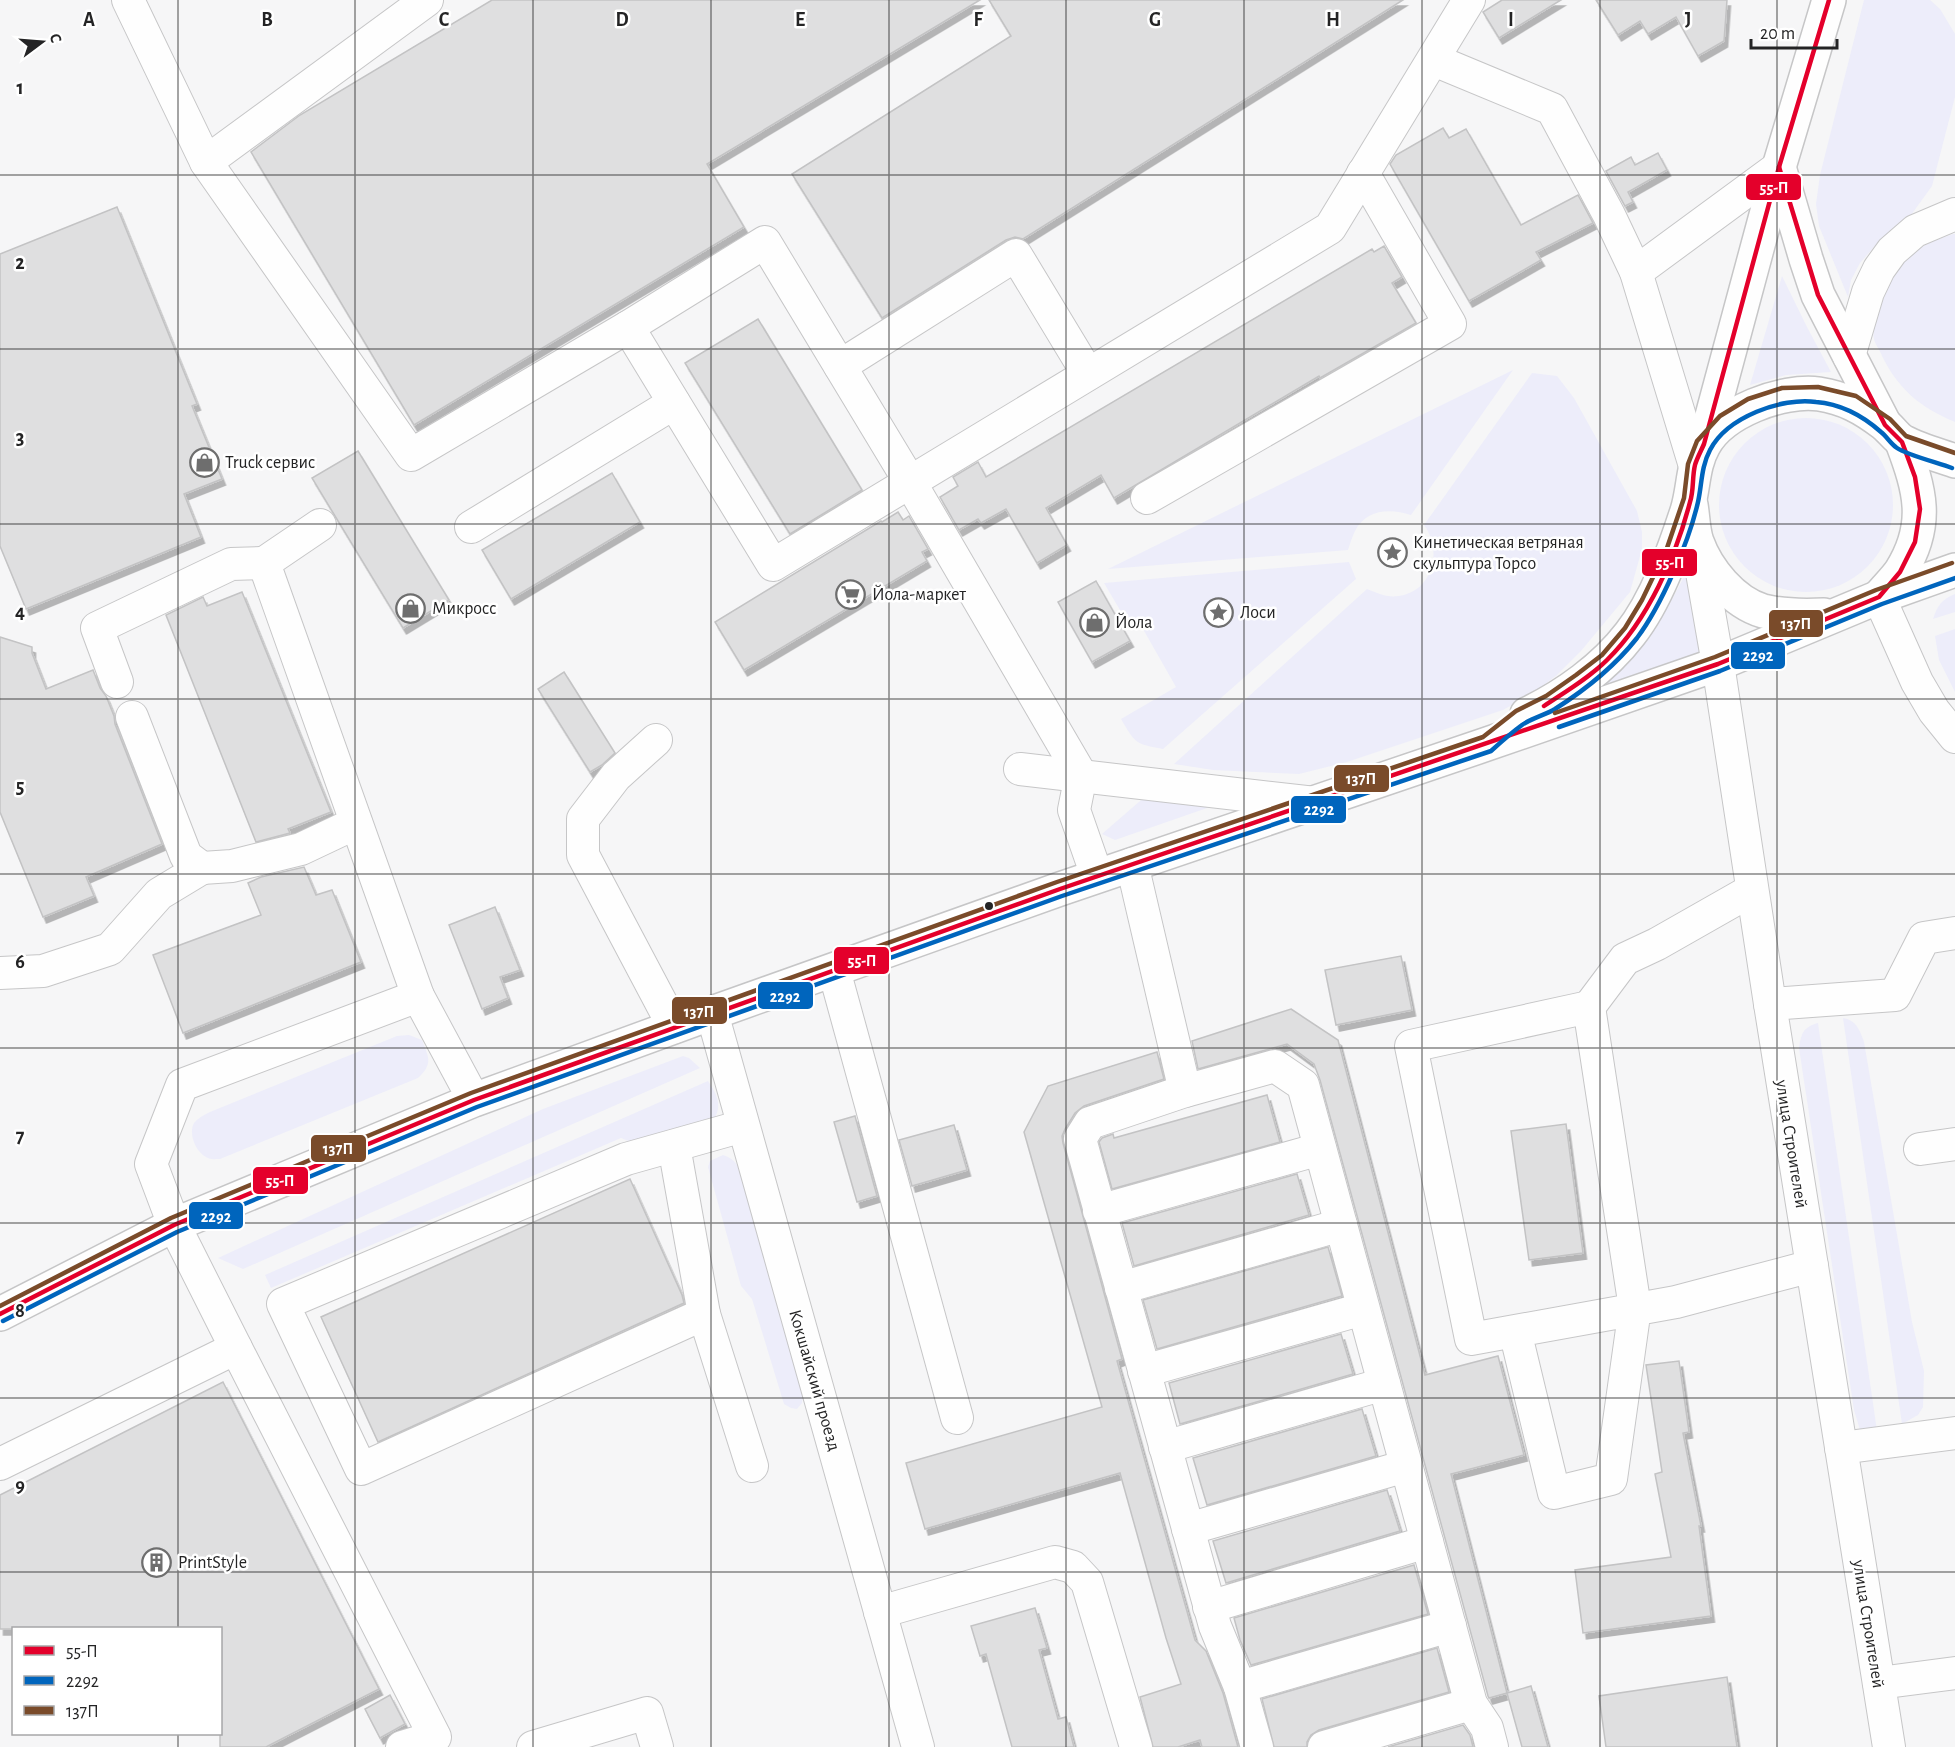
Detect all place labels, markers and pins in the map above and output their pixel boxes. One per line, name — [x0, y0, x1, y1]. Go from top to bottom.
shop icon: Truck сервис — [188, 446, 220, 478]
place label: Truck сервис — [225, 454, 315, 472]
place label: Кинетическая ветряная скульптура Торсо — [1413, 534, 1584, 573]
place icon: Кинетическая ветряная скульптура Торсо — [1376, 536, 1408, 568]
supermarket icon: Йола-маркет — [835, 578, 867, 610]
place label: Йола-маркет — [872, 584, 967, 604]
shop icon: Микросс — [395, 592, 427, 624]
place icon: Лоси — [1203, 596, 1235, 628]
place label: Микросс — [432, 600, 497, 618]
place label: Лоси — [1240, 604, 1276, 622]
shop icon: Йола — [1078, 606, 1110, 638]
place label: Йола — [1115, 612, 1153, 632]
unlabelled marker — [983, 900, 995, 912]
building icon: PrintStyle — [141, 1546, 173, 1578]
place label: PrintStyle — [178, 1554, 247, 1572]

